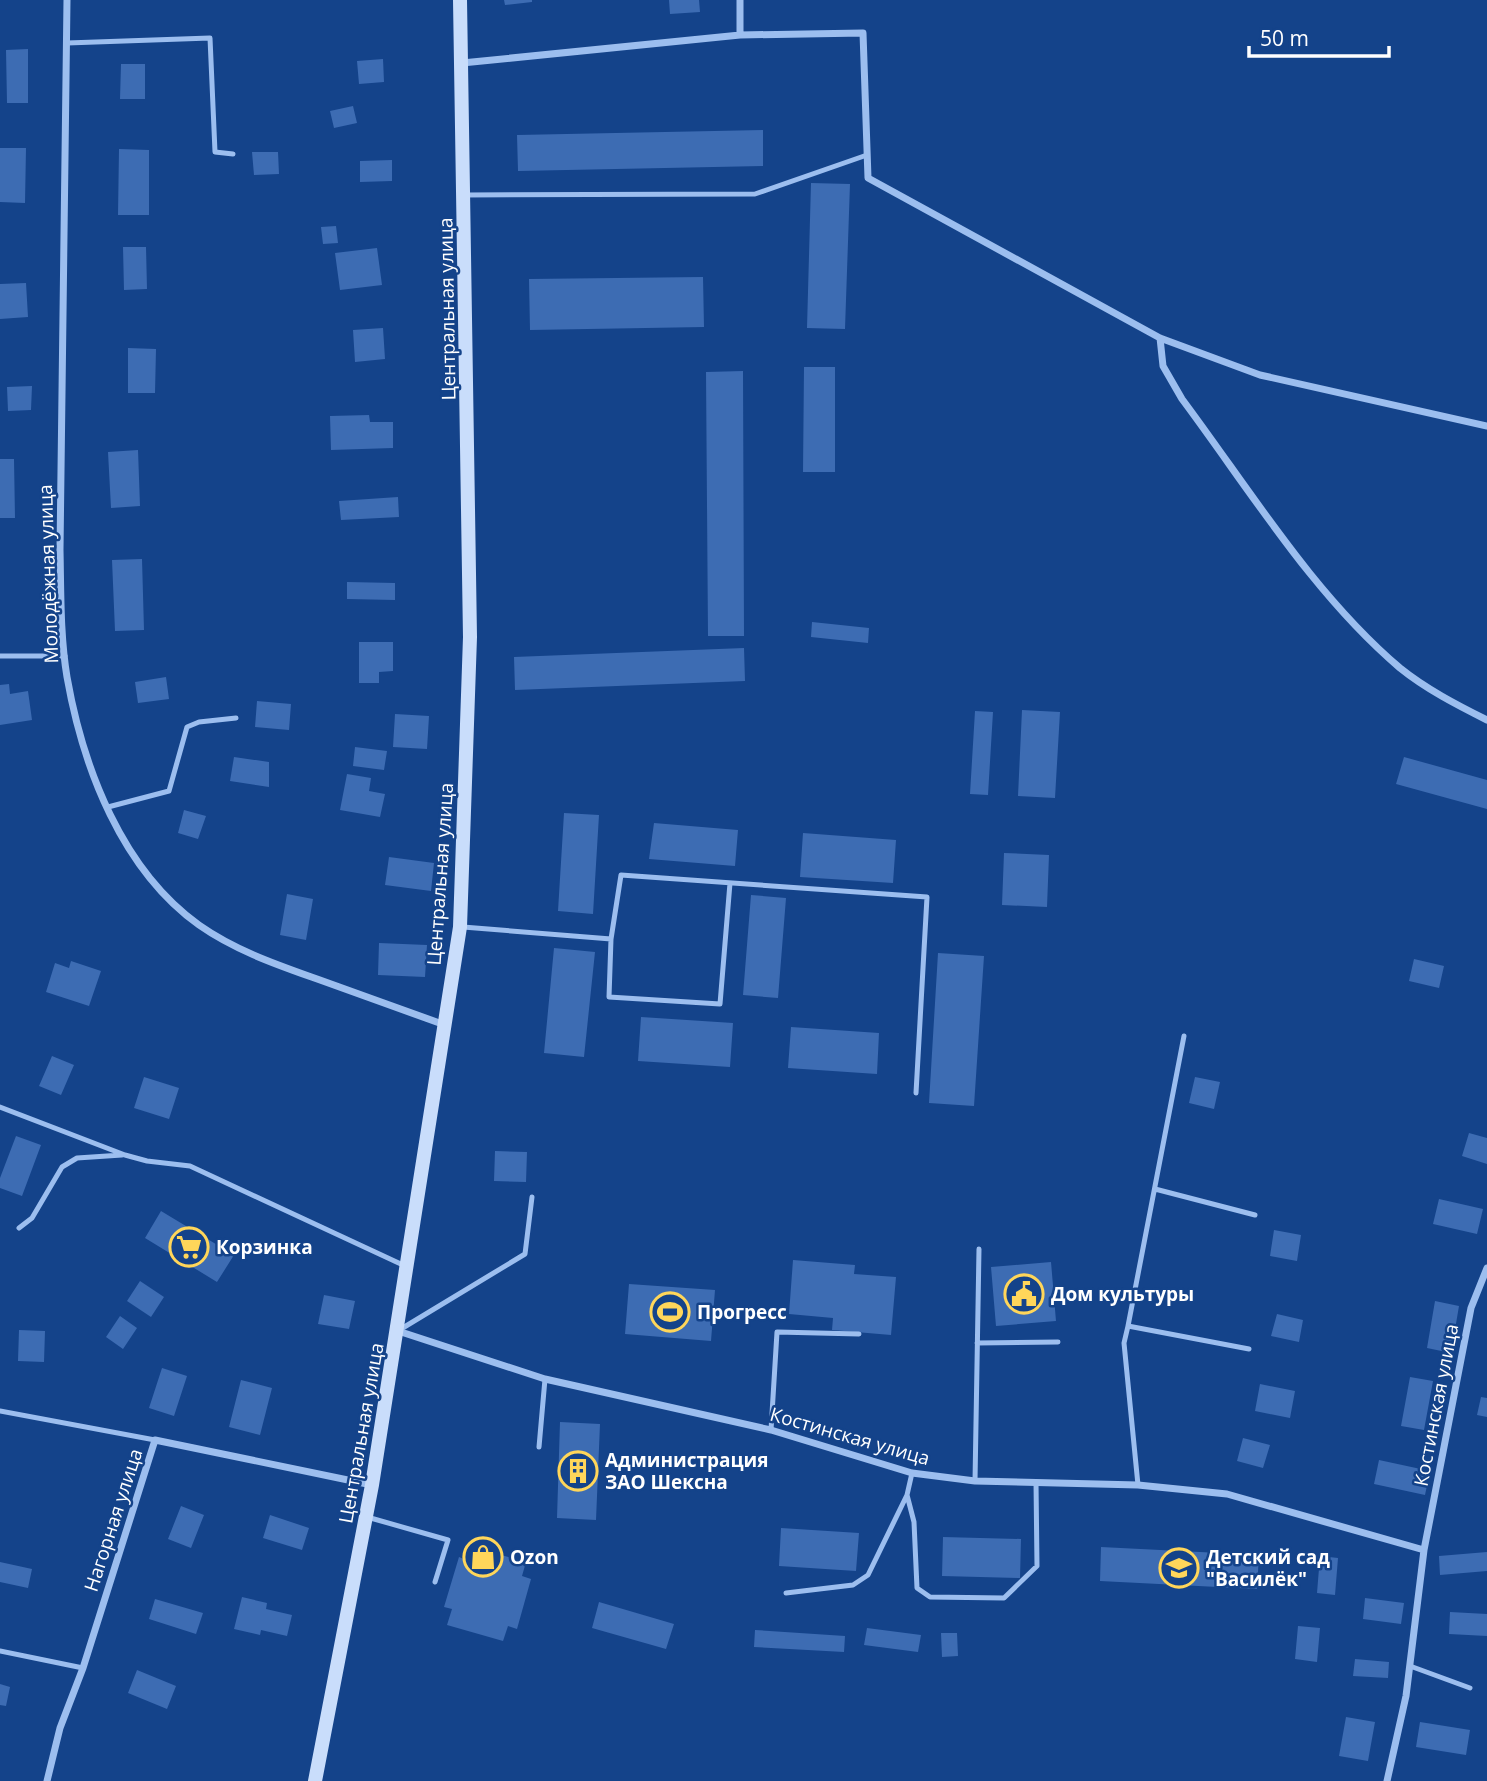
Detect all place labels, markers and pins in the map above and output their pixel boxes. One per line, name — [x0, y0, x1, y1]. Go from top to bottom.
supermarket icon: Корзинка — [168, 1226, 210, 1268]
place label: Корзинка — [216, 1234, 313, 1260]
public building icon: Дом культуры — [1003, 1273, 1045, 1315]
place label: Дом культуры — [1051, 1281, 1194, 1307]
sports icon: Прогресс — [649, 1291, 691, 1333]
place label: Прогресс — [697, 1299, 787, 1325]
place label: Администрация ЗАО Шексна — [605, 1447, 769, 1495]
building icon: Администрация ЗАО Шексна — [557, 1450, 599, 1492]
shop icon: Ozon — [462, 1536, 504, 1578]
place label: Ozon — [510, 1544, 559, 1570]
place label: Детский сад "Василёк" — [1206, 1544, 1330, 1592]
school or university icon: Детский сад "Василёк" — [1158, 1547, 1200, 1589]

